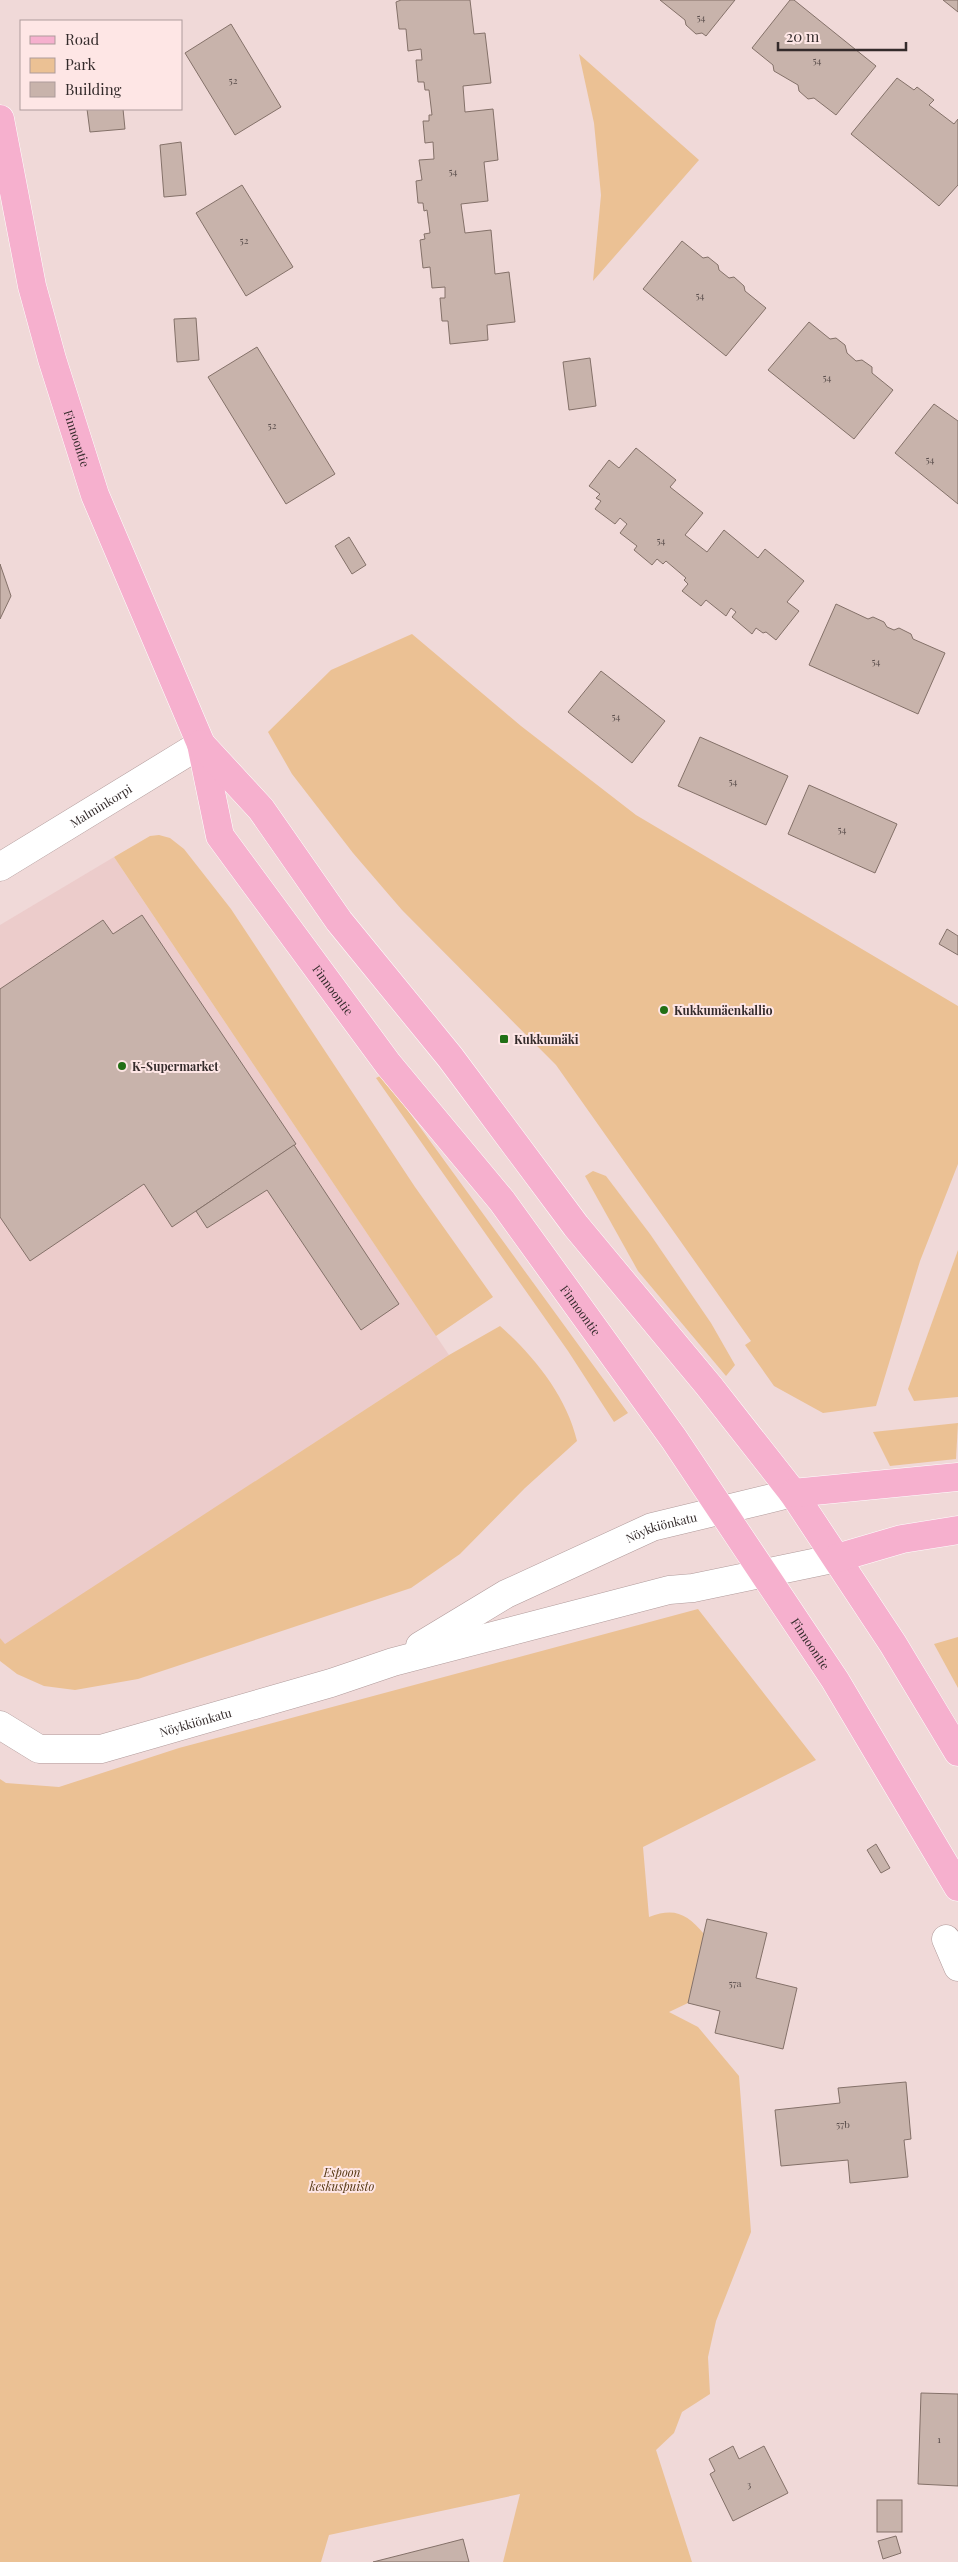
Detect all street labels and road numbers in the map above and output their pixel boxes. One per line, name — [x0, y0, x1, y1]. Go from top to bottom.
street label: Finnoontie — [61, 408, 94, 469]
street label: Malminkorpi — [67, 780, 135, 830]
street label: Finnoontie — [309, 961, 357, 1018]
street label: Finnoontie — [557, 1282, 605, 1339]
street label: Nöykkiönkatu — [623, 1508, 699, 1546]
street label: Finnoontie — [788, 1615, 834, 1672]
street label: Nöykkiönkatu — [157, 1704, 233, 1740]

